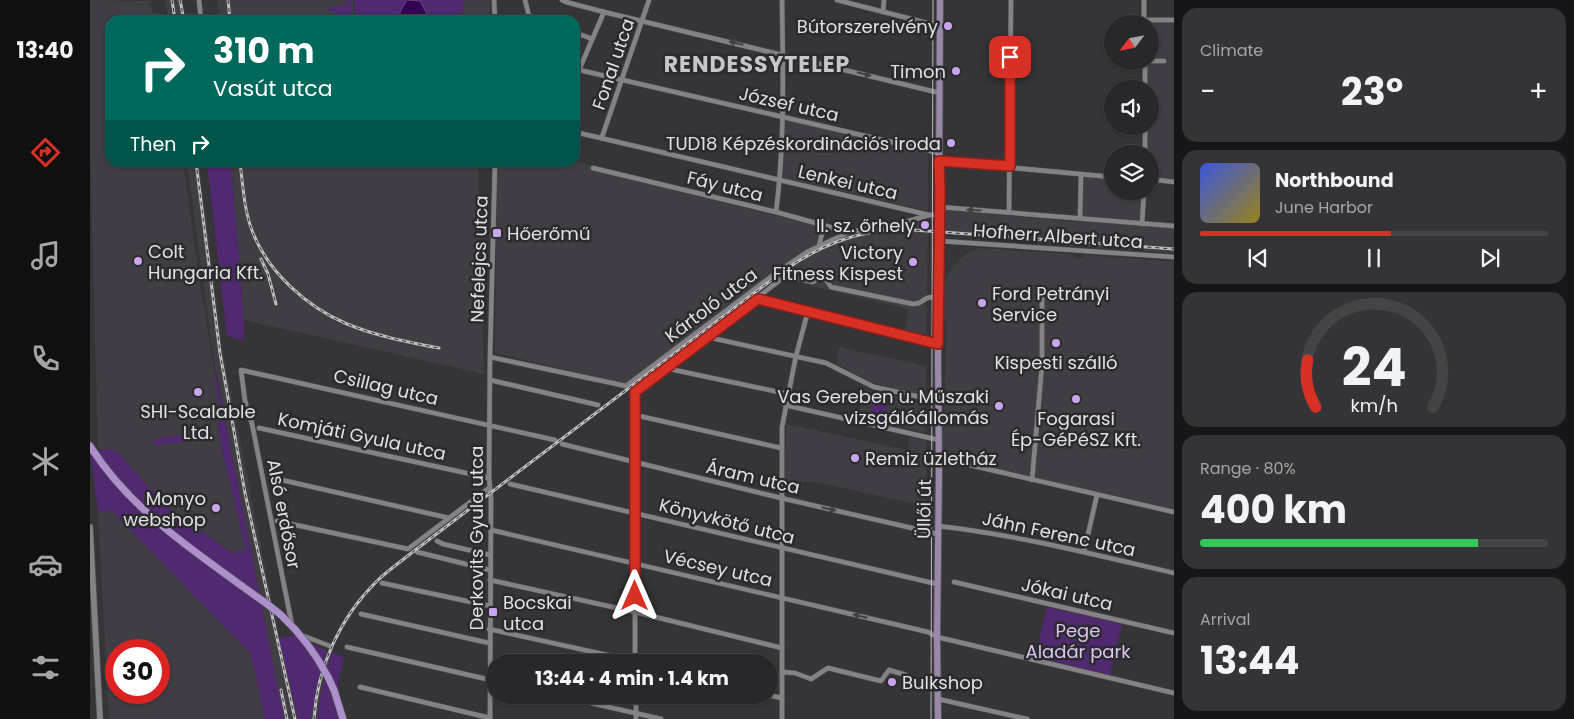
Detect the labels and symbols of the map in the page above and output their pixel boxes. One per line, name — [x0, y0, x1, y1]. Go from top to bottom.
place label: Bútorszerelvény — [797, 14, 938, 39]
street label: Fonal utca — [586, 15, 640, 113]
north arrow — [1104, 15, 1159, 70]
marker: Bútorszerelvény — [942, 20, 954, 32]
pin — [989, 36, 1031, 78]
one-way arrow — [728, 39, 743, 47]
district label: RENDESSYTELEP — [664, 49, 850, 80]
place label: Timon — [890, 59, 946, 84]
marker: Timon — [950, 65, 962, 77]
one-way arrow — [857, 70, 872, 78]
street label: József utca — [737, 80, 841, 128]
place label: TUD18 Képzéskordinációs iroda — [666, 131, 941, 156]
marker: TUD18 Képzéskordinációs iroda — [945, 137, 957, 149]
street label: Lenkei utca — [796, 158, 900, 206]
street label: Fáy utca — [684, 165, 766, 207]
street label: Nefelejcs utca — [464, 195, 494, 323]
one-way arrow — [966, 205, 982, 213]
place label: II. sz. őrhely — [816, 213, 915, 238]
street label: Hofherr Albert utca — [972, 218, 1144, 254]
marker: II. sz. őrhely — [919, 219, 931, 231]
place label: Hőerőmű — [507, 221, 590, 246]
marker: Hőerőmű — [491, 227, 503, 239]
place label: Colt Hungaria Kft. — [148, 239, 263, 285]
place label: Victory Fitness Kispest — [773, 240, 903, 286]
marker: Colt Hungaria Kft. — [132, 255, 144, 267]
marker: Victory Fitness Kispest — [907, 256, 919, 268]
street label: Kártoló utca — [660, 262, 762, 348]
place label: Ford Petrányi Service — [992, 281, 1109, 327]
marker: Ford Petrányi Service — [976, 297, 988, 309]
marker: Kispesti szálló — [1050, 337, 1062, 349]
place label: Kispesti szálló — [994, 350, 1118, 375]
street label: Csillag utca — [331, 363, 441, 411]
place label: Vas Gereben u. Műszaki vizsgálóállomás — [777, 384, 989, 430]
marker: SHI-Scalable Ltd. — [192, 386, 204, 398]
marker: Fogarasi Ép-GéPéSZ Kft. — [1070, 393, 1082, 405]
place label: SHI-Scalable Ltd. — [140, 399, 256, 445]
marker: Vas Gereben u. Műszaki vizsgálóállomás — [993, 400, 1005, 412]
street label: Komjáti Gyula utca — [276, 406, 448, 466]
place label: Fogarasi Ép-GéPéSZ Kft. — [1011, 406, 1141, 452]
street label: Derkovits Gyula utca — [464, 446, 489, 630]
place label: Remiz üzletház — [865, 446, 997, 471]
marker: Remiz üzletház — [849, 452, 861, 464]
street label: Áram utca — [704, 454, 802, 500]
street label: Alsó erdősor — [261, 457, 307, 571]
street label: Üllői út — [911, 479, 937, 539]
place label: Monyo webshop — [123, 486, 206, 532]
street label: Könyvkötő utca — [657, 492, 797, 550]
marker: Monyo webshop — [210, 502, 222, 514]
one-way arrow — [821, 505, 836, 513]
street label: Jáhn Ferenc utca — [980, 506, 1138, 562]
street label: Vécsey utca — [661, 543, 775, 593]
position arrow — [608, 569, 660, 621]
street label: Jókai utca — [1019, 571, 1115, 617]
place label: Bocskai utca — [503, 590, 572, 636]
marker: Bocskai utca — [487, 606, 499, 618]
one-way arrow — [853, 612, 868, 620]
park label: Pege Aladár park — [1026, 618, 1131, 664]
speed limit sign: 30 — [105, 639, 170, 704]
place label: Bulkshop — [902, 670, 983, 695]
marker: Bulkshop — [886, 676, 898, 688]

